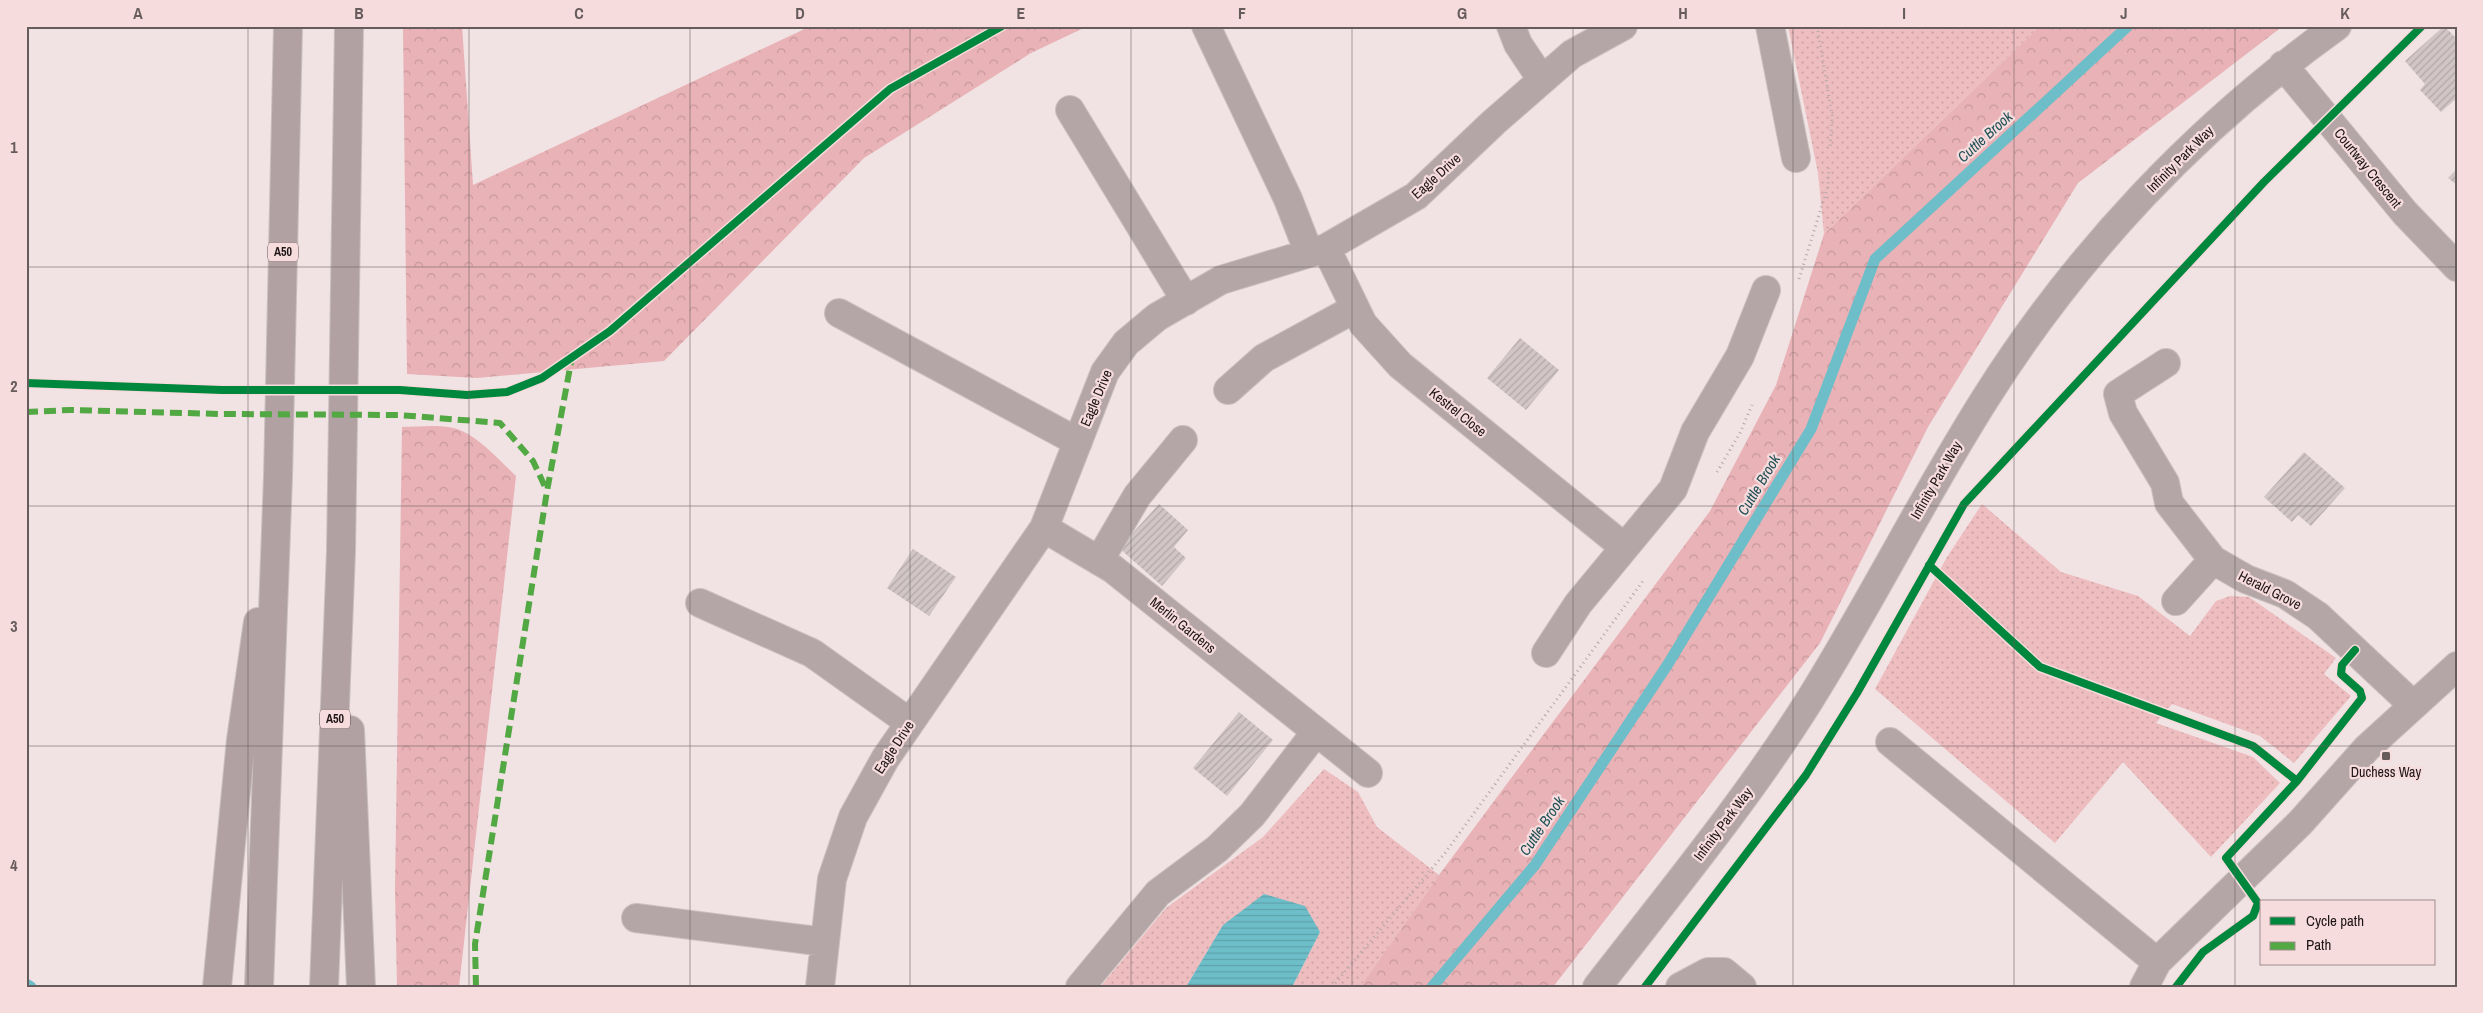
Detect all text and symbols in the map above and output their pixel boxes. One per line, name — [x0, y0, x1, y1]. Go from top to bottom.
text: A — [133, 2, 143, 24]
text: B — [354, 2, 364, 24]
text: C — [574, 2, 584, 24]
text: D — [795, 2, 805, 24]
text: E — [1017, 2, 1026, 24]
text: F — [1238, 2, 1246, 24]
text: G — [1457, 2, 1467, 24]
text: H — [1678, 2, 1688, 24]
text: I — [1902, 2, 1906, 24]
text: J — [2120, 2, 2128, 24]
text: K — [2340, 2, 2350, 24]
water label: Cuttle Brook — [1952, 106, 2017, 167]
street label: Infinity Park Way — [2143, 122, 2217, 196]
street label: Courtway Crescent — [2330, 124, 2406, 212]
text: 1 — [10, 136, 18, 158]
street label: Eagle Drive — [1408, 149, 1464, 203]
road number: A50 — [268, 242, 298, 262]
street label: Eagle Drive — [1076, 367, 1116, 429]
text: 2 — [10, 375, 18, 397]
street label: Kestrel Close — [1426, 384, 1490, 440]
street label: Infinity Park Way — [1906, 438, 1966, 522]
water label: Cuttle Brook — [1732, 450, 1785, 519]
street label: Herald Grove — [2236, 566, 2304, 614]
street label: Merlin Gardens — [1147, 593, 1220, 657]
text: 3 — [10, 615, 18, 637]
road number: A50 — [320, 710, 350, 729]
street label: Eagle Drive — [870, 717, 918, 777]
marker: Duchess Way — [2380, 750, 2392, 762]
place label: Duchess Way — [2351, 763, 2421, 781]
street label: Infinity Park Way — [1690, 784, 1757, 864]
water label: Cuttle Brook — [1514, 791, 1570, 860]
text: 4 — [10, 854, 18, 876]
legend — [2260, 900, 2436, 966]
text: Cycle path — [2306, 910, 2364, 931]
text: Path — [2306, 934, 2331, 955]

